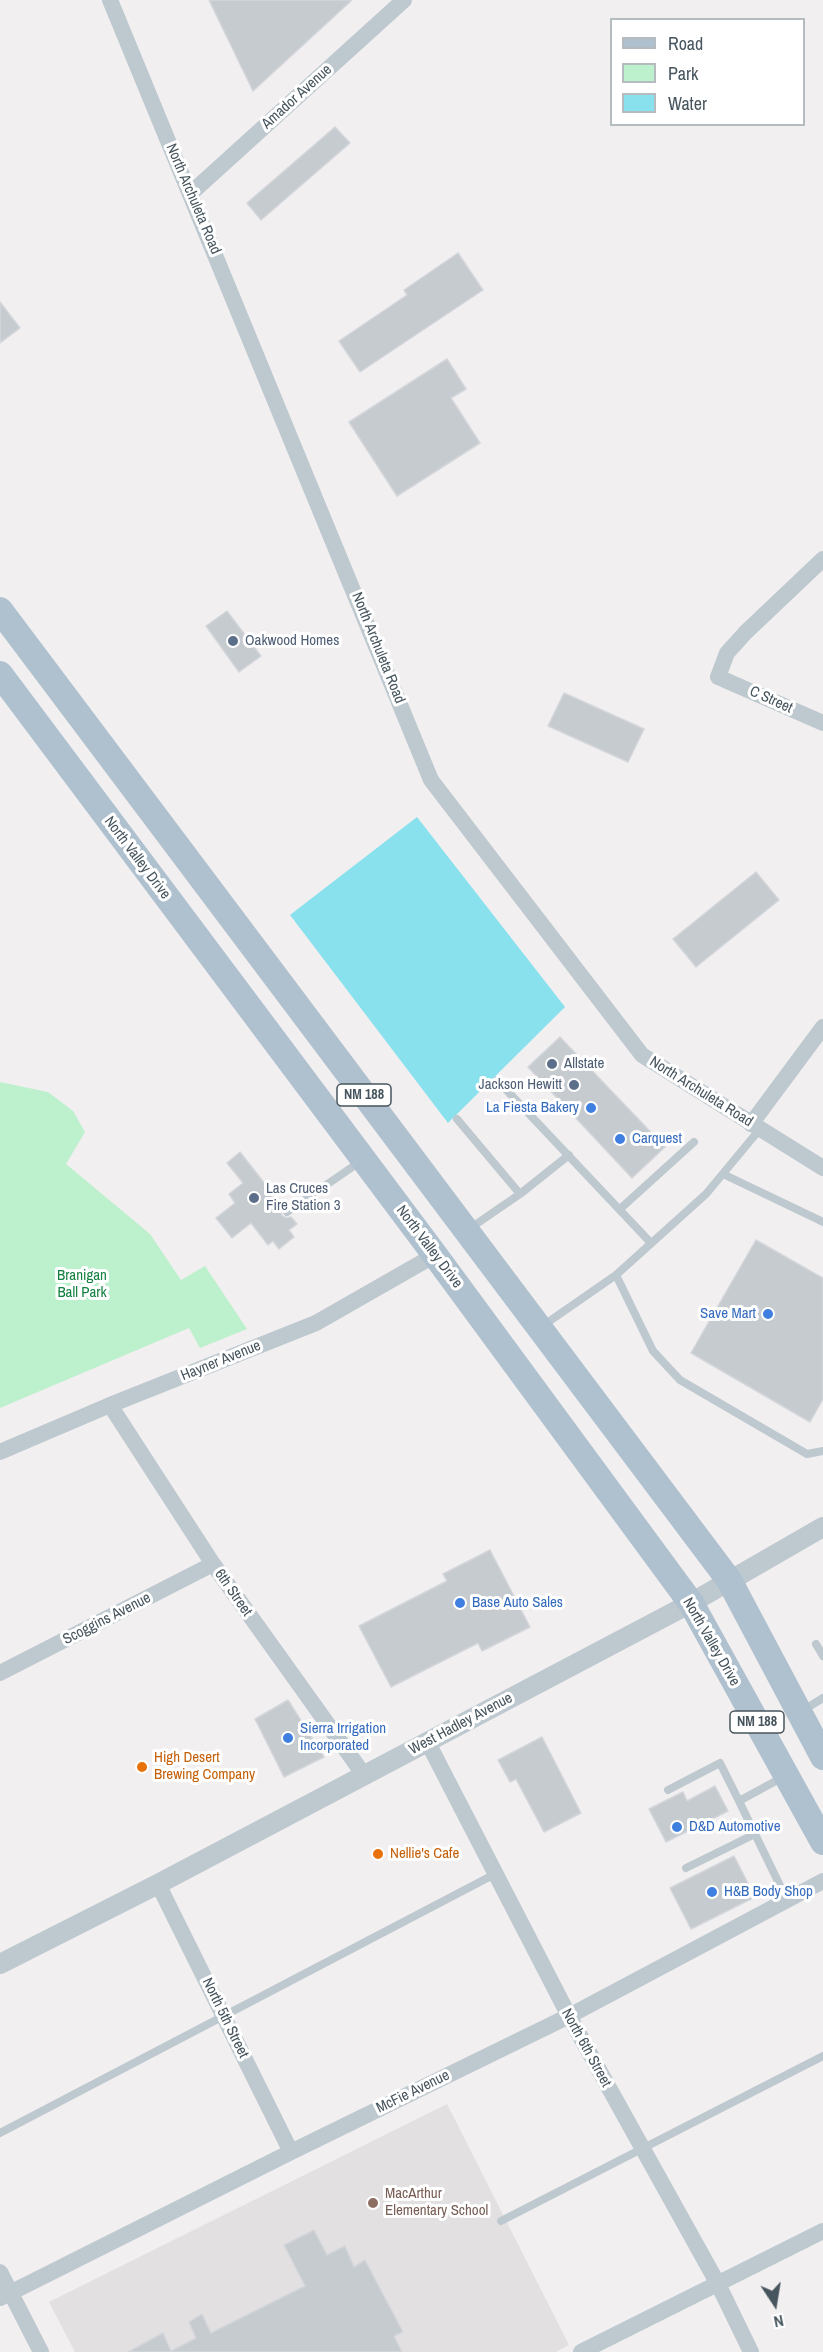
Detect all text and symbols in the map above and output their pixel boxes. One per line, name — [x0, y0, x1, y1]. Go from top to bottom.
legend — [610, 18, 805, 126]
text: Road — [668, 31, 703, 56]
street label: Amador Avenue — [258, 61, 336, 133]
text: Park — [668, 61, 698, 86]
text: Water — [668, 91, 707, 116]
street label: North Archuleta Road — [162, 141, 224, 257]
street label: North Archuleta Road — [348, 590, 408, 706]
place label: Oakwood Homes — [245, 632, 339, 650]
marker: Oakwood Homes — [226, 634, 240, 648]
street label: C Street — [747, 683, 795, 717]
street label: North Valley Drive — [100, 813, 174, 903]
street label: North Archuleta Road — [646, 1053, 756, 1131]
place label: Allstate — [564, 1055, 604, 1073]
marker: Allstate — [545, 1057, 559, 1071]
place label: Jackson Hewitt — [479, 1076, 562, 1094]
marker: Jackson Hewitt — [567, 1078, 581, 1092]
road number: NM 188 — [337, 1084, 391, 1106]
place label: La Fiesta Bakery — [486, 1099, 579, 1117]
marker: La Fiesta Bakery — [584, 1101, 598, 1115]
place label: Carquest — [632, 1130, 682, 1148]
marker: Carquest — [613, 1132, 627, 1146]
place label: Las Cruces Fire Station 3 — [266, 1180, 341, 1215]
marker: Las Cruces Fire Station 3 — [247, 1191, 261, 1205]
street label: North Valley Drive — [392, 1202, 466, 1292]
park label: Branigan Ball Park — [57, 1267, 107, 1302]
place label: Save Mart — [700, 1305, 756, 1323]
marker: Save Mart — [761, 1307, 775, 1321]
street label: Hayner Avenue — [178, 1337, 264, 1385]
street label: 6th Street — [210, 1566, 256, 1620]
street label: Scoggins Avenue — [60, 1589, 154, 1649]
place label: Base Auto Sales — [472, 1594, 563, 1612]
street label: North Valley Drive — [678, 1595, 744, 1689]
marker: Base Auto Sales — [453, 1596, 467, 1610]
street label: West Hadley Avenue — [406, 1689, 516, 1759]
road number: NM 188 — [730, 1711, 784, 1733]
place label: Sierra Irrigation Incorporated — [300, 1720, 386, 1755]
marker: Sierra Irrigation Incorporated — [281, 1731, 295, 1745]
place label: High Desert Brewing Company — [154, 1749, 255, 1784]
marker: High Desert Brewing Company — [135, 1760, 149, 1774]
place label: D&D Automotive — [689, 1818, 781, 1836]
marker: D&D Automotive — [670, 1820, 684, 1834]
place label: Nellie's Cafe — [390, 1845, 459, 1863]
marker: Nellie's Cafe — [371, 1847, 385, 1861]
place label: H&B Body Shop — [724, 1883, 813, 1901]
marker: H&B Body Shop — [705, 1885, 719, 1899]
street label: North 5th Street — [198, 1975, 252, 2061]
street label: North 6th Street — [557, 2006, 615, 2090]
street label: McFie Avenue — [374, 2067, 452, 2117]
place label: MacArthur Elementary School — [385, 2185, 488, 2220]
marker: MacArthur Elementary School — [366, 2196, 380, 2210]
north arrow — [745, 2274, 805, 2334]
text: N — [772, 2310, 786, 2333]

